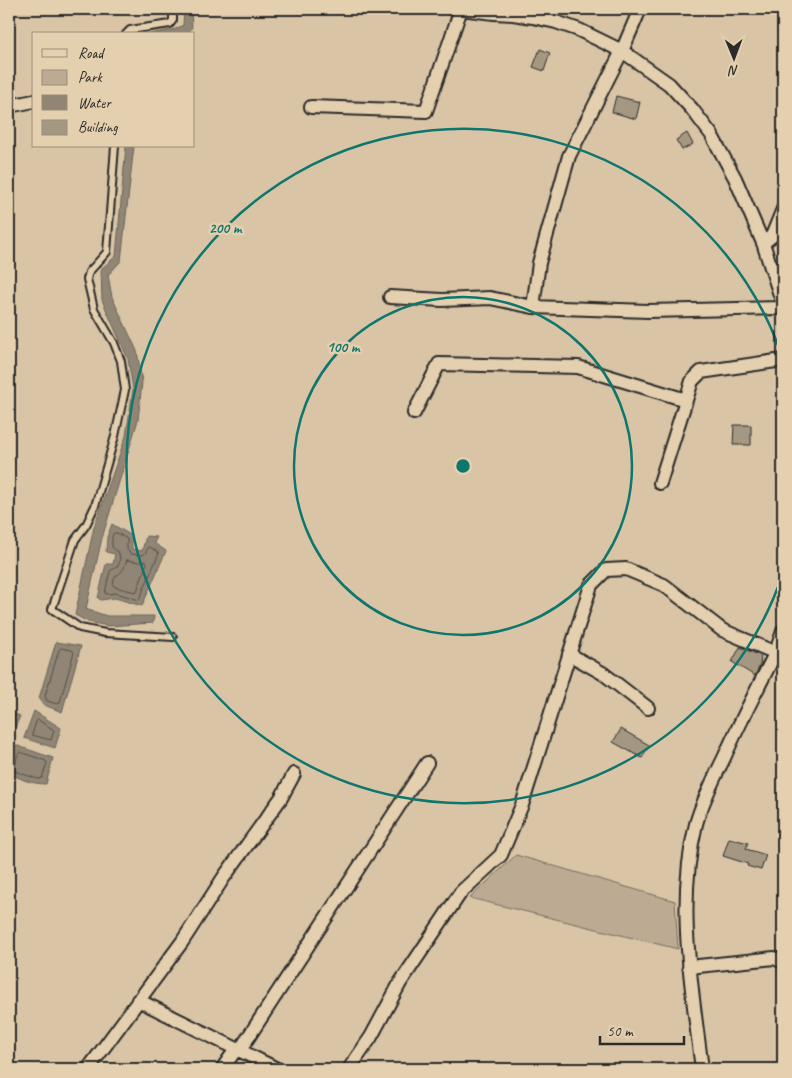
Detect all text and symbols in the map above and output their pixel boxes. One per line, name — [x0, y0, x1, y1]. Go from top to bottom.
legend — [32, 32, 195, 148]
north arrow — [710, 32, 760, 82]
text: Road — [78, 44, 105, 63]
text: N — [727, 62, 739, 79]
text: Park — [78, 68, 103, 87]
text: Water — [78, 94, 112, 113]
text: Building — [78, 118, 118, 137]
text: 200 m — [209, 219, 243, 238]
text: 100 m — [327, 338, 361, 357]
centre of rings — [454, 457, 472, 475]
scale bar — [600, 1013, 683, 1045]
text: 50 m — [607, 1022, 634, 1041]

